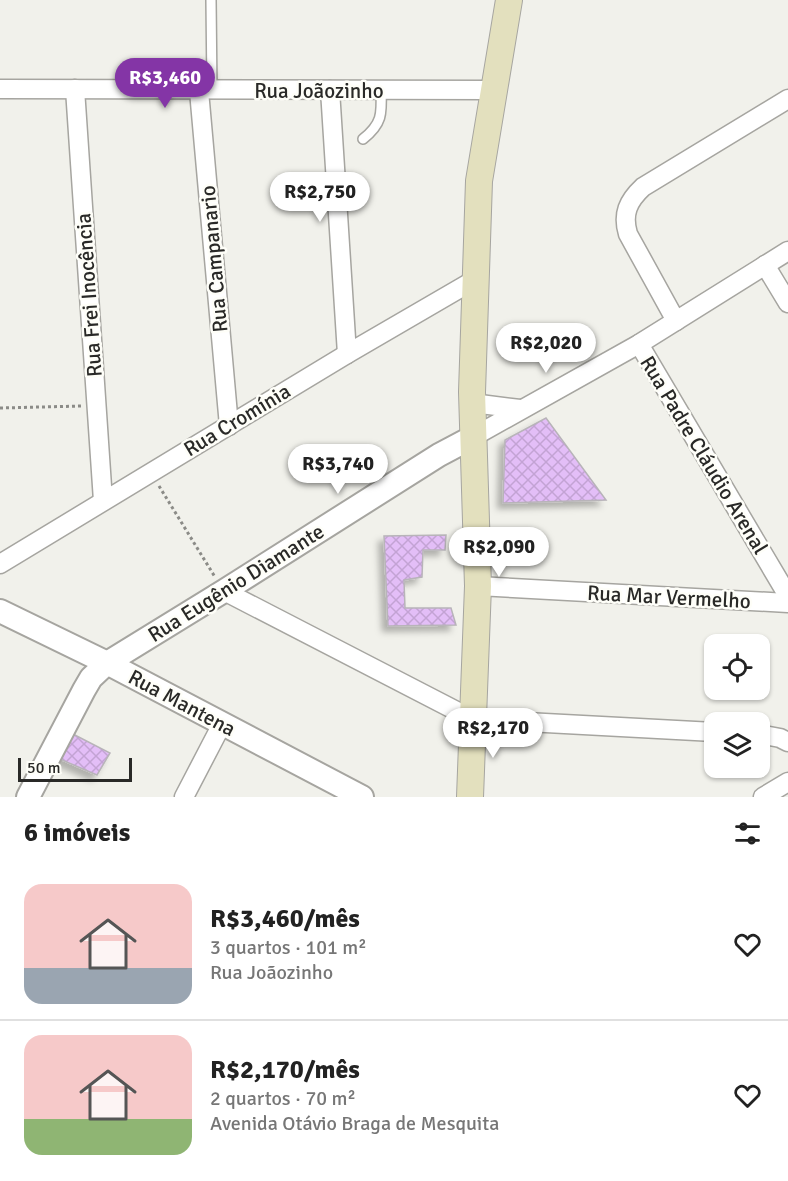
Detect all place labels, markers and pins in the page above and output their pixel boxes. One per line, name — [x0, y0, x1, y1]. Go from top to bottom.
pin: R$3,460 — [110, 58, 220, 109]
pin: R$2,750 — [265, 172, 375, 223]
pin: R$2,020 — [491, 323, 601, 374]
pin: R$3,740 — [283, 444, 393, 495]
pin: R$2,090 — [444, 527, 554, 578]
pin: R$2,170 — [438, 708, 548, 759]

